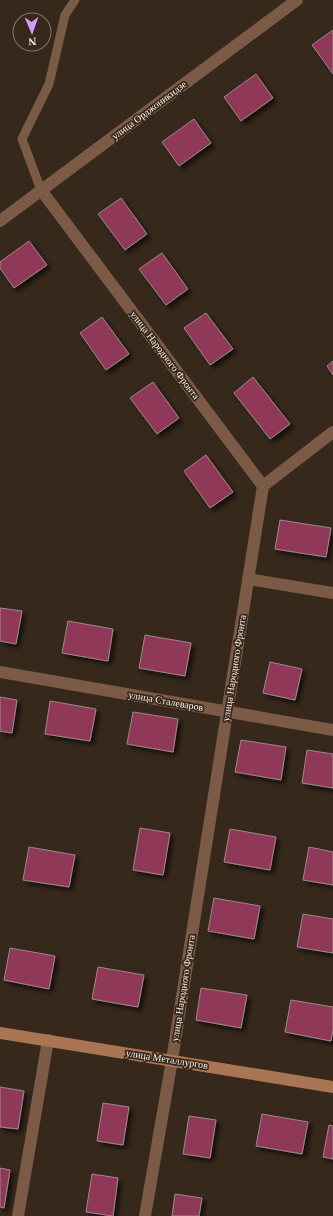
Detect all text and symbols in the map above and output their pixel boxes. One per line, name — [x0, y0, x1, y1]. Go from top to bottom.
north arrow — [12, 12, 52, 52]
text: N — [28, 36, 37, 48]
street label: улица Орджоникидзе — [110, 78, 189, 142]
street label: улица Народного Фронта — [128, 309, 202, 402]
street label: улица Народного Фронта — [220, 613, 248, 722]
street label: улица Сталеваров — [128, 689, 205, 713]
street label: улица Народного Фронта — [169, 933, 197, 1042]
street label: улица Металлургов — [125, 1047, 209, 1071]

